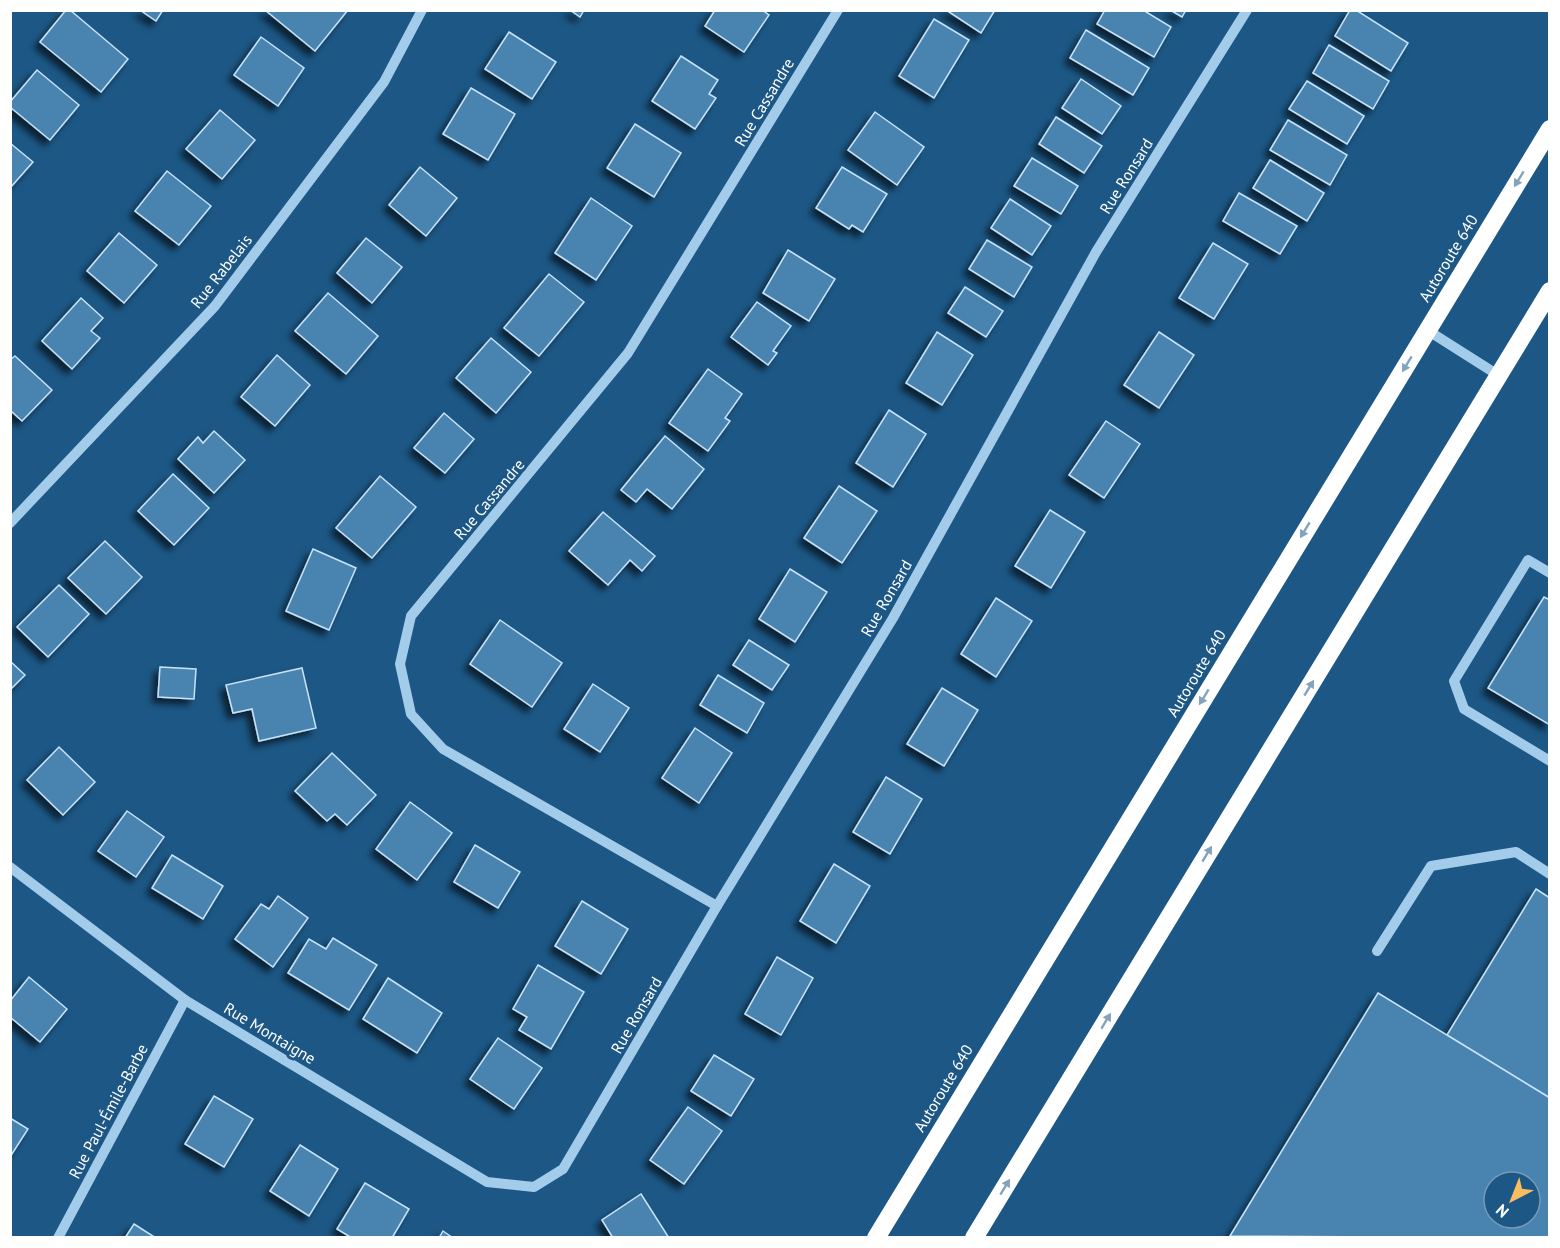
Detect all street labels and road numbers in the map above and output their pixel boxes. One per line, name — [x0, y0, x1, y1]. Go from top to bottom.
street label: Rue Cassandre — [730, 54, 798, 150]
street label: Rue Ronsard — [1095, 135, 1157, 217]
street label: Autoroute 640 — [1414, 211, 1482, 305]
street label: Rue Rabelais — [186, 230, 256, 312]
street label: Rue Cassandre — [449, 454, 529, 544]
street label: Rue Ronsard — [856, 556, 916, 640]
street label: Autoroute 640 — [1162, 626, 1230, 720]
street label: Rue Ronsard — [606, 973, 666, 1057]
street label: Rue Montaigne — [220, 998, 320, 1068]
street label: Rue Paul-Émile-Barbe — [64, 1040, 152, 1182]
street label: Autoroute 640 — [909, 1041, 977, 1135]

